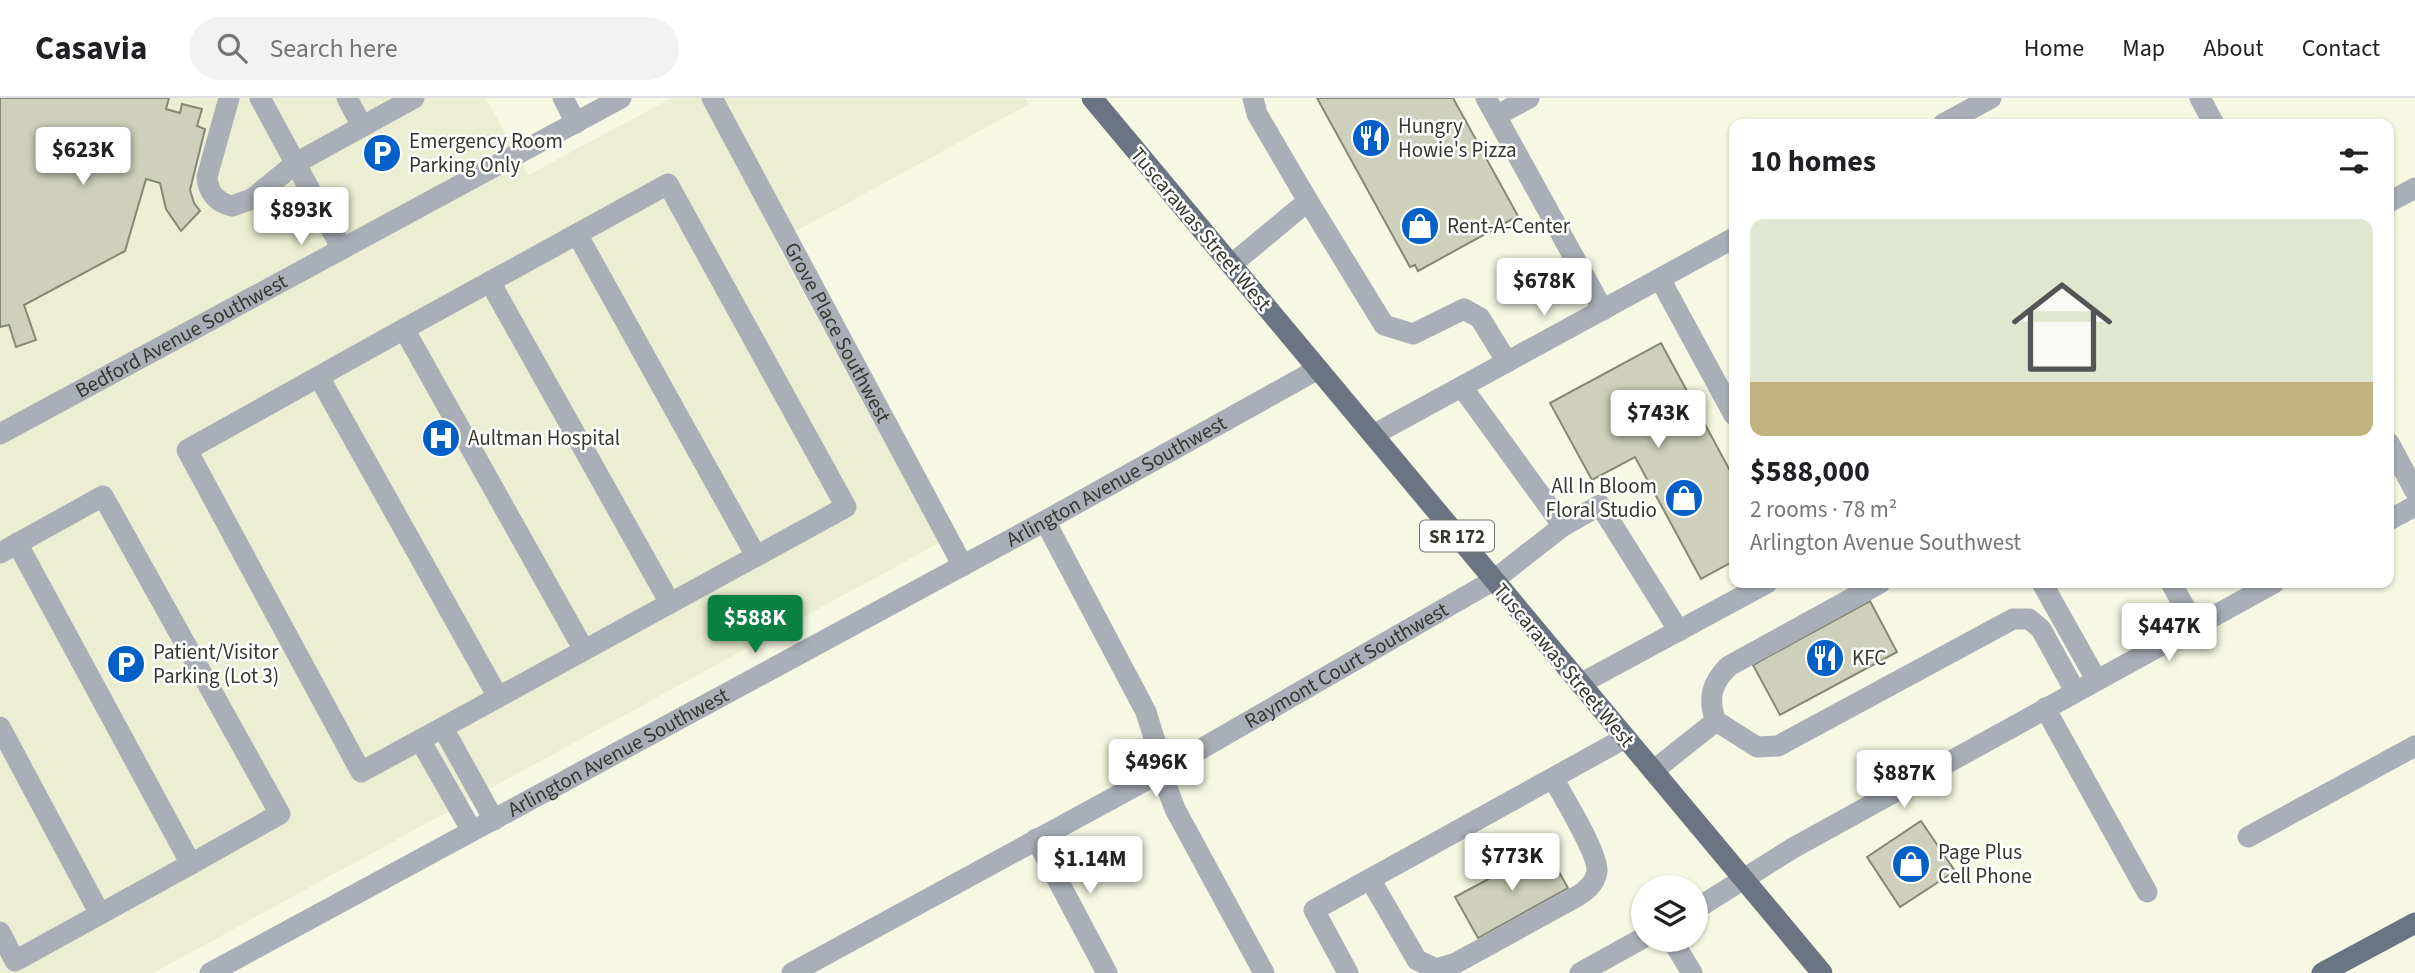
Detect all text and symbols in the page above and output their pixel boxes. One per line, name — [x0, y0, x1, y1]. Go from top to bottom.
search box — [189, 17, 679, 80]
text: Casavia — [35, 25, 147, 72]
icon: search — [213, 29, 251, 67]
text: Search here — [269, 30, 398, 67]
text: Home — [2024, 31, 2084, 66]
text: Map — [2122, 31, 2165, 66]
text: About — [2203, 31, 2264, 66]
text: Contact — [2302, 31, 2380, 66]
place label: Hungry Howie's Pizza — [1398, 111, 1517, 165]
restaurant icon: Hungry Howie's Pizza — [1350, 117, 1392, 159]
place label: Emergency Room Parking Only — [409, 126, 563, 180]
pin: $623K — [34, 127, 132, 187]
parking icon: Emergency Room Parking Only — [361, 132, 403, 174]
text: $623K — [52, 133, 114, 166]
text: 10 homes — [1750, 140, 1876, 183]
street label: Tuscarawas Street West — [1123, 141, 1279, 317]
icon: filters — [2335, 142, 2373, 180]
pin: $893K — [252, 188, 350, 247]
text: $893K — [270, 193, 332, 226]
shop icon: Rent-A-Center — [1399, 205, 1441, 247]
place label: Rent-A-Center — [1447, 211, 1571, 241]
street label: Grove Place Southwest — [777, 237, 898, 428]
pin: $678K — [1495, 258, 1593, 318]
text: $678K — [1513, 264, 1575, 297]
icon: home — [1999, 264, 2125, 390]
street label: Bedford Avenue Southwest — [70, 266, 293, 406]
pin: $743K — [1609, 390, 1707, 450]
text: $743K — [1627, 396, 1689, 429]
street label: Arlington Avenue Southwest — [1001, 408, 1232, 554]
hospital icon: Aultman Hospital — [420, 417, 462, 459]
place label: Aultman Hospital — [468, 423, 620, 453]
text: $588,000 — [1750, 450, 1870, 493]
place label: All In Bloom Floral Studio — [1546, 471, 1657, 525]
shop icon: All In Bloom Floral Studio — [1663, 477, 1705, 519]
text: 2 rooms · 78 m² — [1750, 493, 1897, 526]
road number: SR 172 — [1420, 520, 1494, 551]
text: Arlington Avenue Southwest — [1750, 526, 2021, 559]
street label: Tuscarawas Street West — [1486, 577, 1642, 753]
street label: Raymont Court Southwest — [1239, 595, 1454, 736]
pin: $588K — [706, 596, 804, 655]
text: $588K — [724, 601, 786, 634]
pin: $447K — [2120, 603, 2218, 663]
text: $447K — [2138, 609, 2200, 642]
place label: Patient/Visitor Parking (Lot 3) — [153, 637, 279, 691]
restaurant icon: KFC — [1804, 637, 1846, 679]
parking icon: Patient/Visitor Parking (Lot 3) — [105, 643, 147, 685]
place label: KFC — [1852, 643, 1886, 673]
street label: Arlington Avenue Southwest — [502, 680, 734, 824]
pin: $496K — [1107, 740, 1205, 799]
text: $496K — [1125, 745, 1187, 778]
pin: $887K — [1855, 750, 1953, 810]
text: $887K — [1873, 756, 1935, 789]
pin: $773K — [1463, 834, 1561, 893]
pin: $1.14M — [1033, 836, 1147, 896]
place label: Page Plus Cell Phone — [1938, 837, 2032, 891]
text: $773K — [1481, 839, 1543, 872]
text: $1.14M — [1053, 842, 1127, 875]
shop icon: Page Plus Cell Phone — [1890, 843, 1932, 885]
map controls — [1631, 875, 1708, 952]
button: layers — [1631, 875, 1708, 952]

